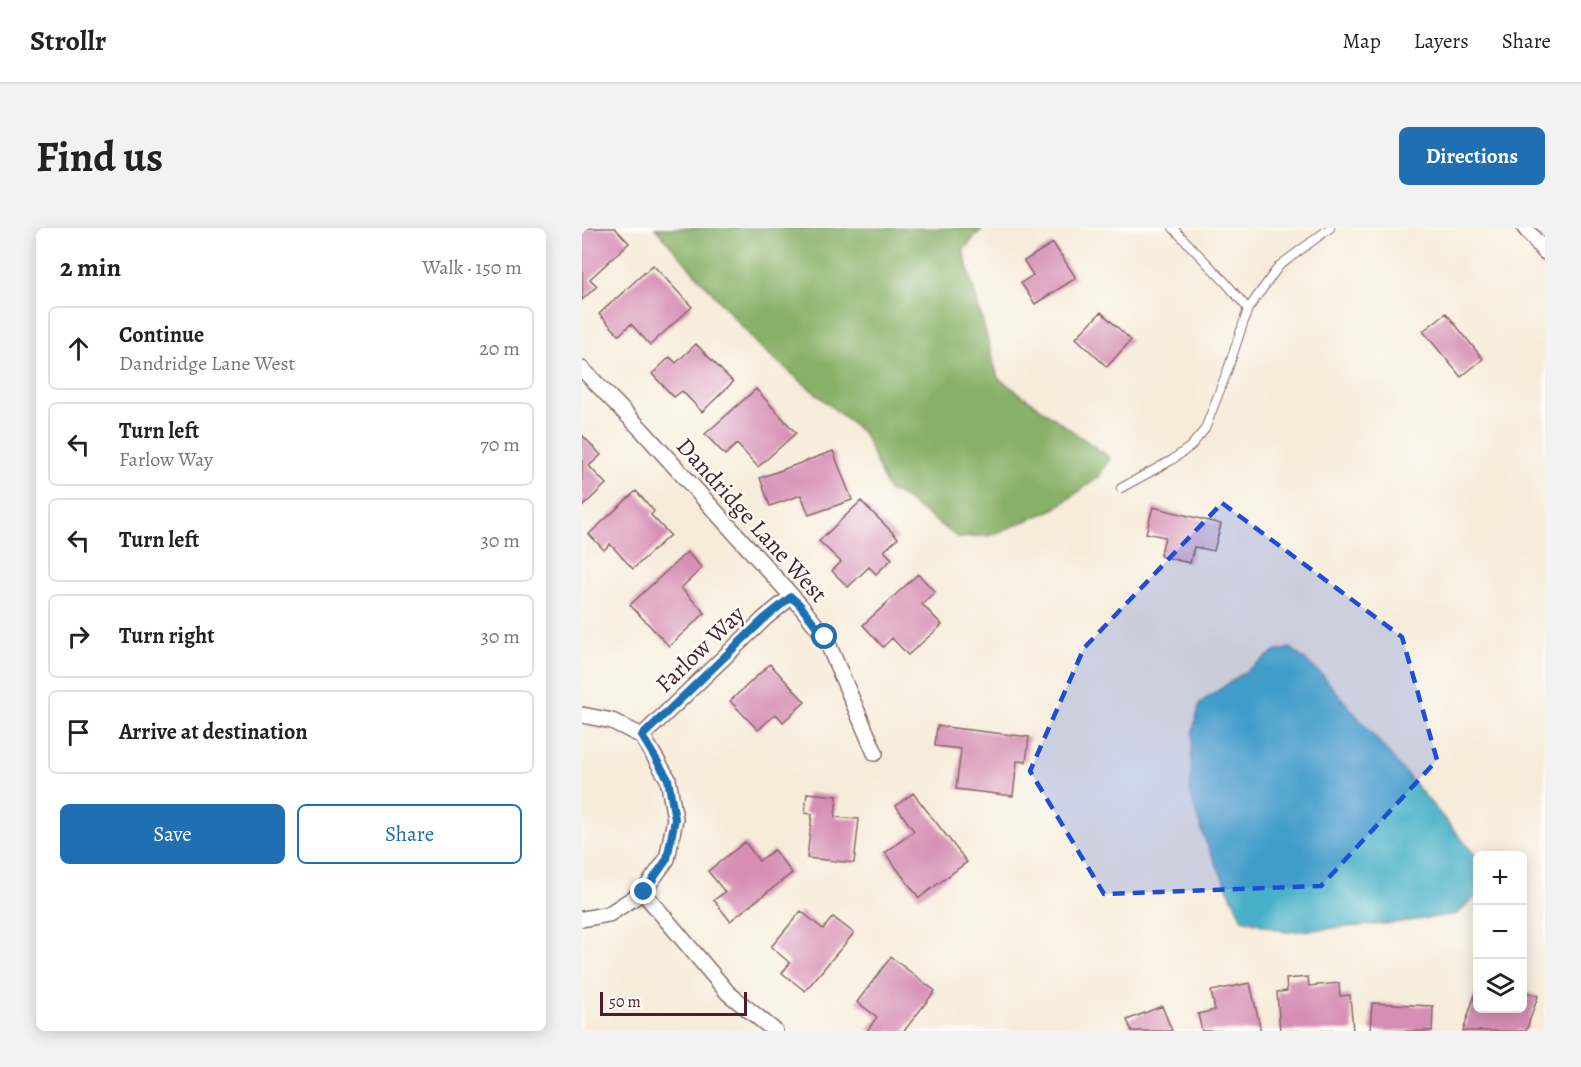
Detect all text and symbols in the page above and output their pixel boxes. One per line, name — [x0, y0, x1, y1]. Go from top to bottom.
text: Strollr — [30, 22, 106, 60]
text: Map — [1342, 27, 1381, 55]
text: Layers — [1414, 27, 1469, 55]
text: Share — [1502, 27, 1551, 55]
button: Directions — [1399, 127, 1545, 185]
text: Find us — [36, 128, 163, 185]
text: 2 min — [60, 250, 121, 285]
text: Walk · 150 m — [422, 254, 522, 281]
text: Continue — [119, 320, 204, 350]
icon: ahead — [62, 332, 95, 365]
text: 20 m — [479, 335, 520, 362]
text: Dandridge Lane West — [119, 350, 295, 377]
text: Turn left — [119, 416, 199, 446]
icon: left — [62, 428, 95, 461]
text: 70 m — [480, 431, 520, 458]
street label: Dandridge Lane West — [669, 431, 835, 609]
text: Farlow Way — [119, 446, 213, 473]
icon: left — [62, 524, 95, 557]
text: Turn left — [119, 525, 199, 555]
text: 30 m — [480, 527, 520, 554]
street label: Farlow Way — [648, 598, 752, 700]
icon: right — [62, 620, 95, 653]
text: Turn right — [119, 621, 215, 651]
text: 30 m — [480, 623, 520, 650]
route start — [811, 623, 837, 649]
icon: arrive — [62, 716, 95, 749]
text: Arrive at destination — [119, 717, 308, 747]
button: Save — [60, 804, 285, 864]
button: Share — [297, 804, 522, 864]
map controls — [1473, 851, 1527, 1013]
button: + — [1473, 851, 1527, 905]
route end — [630, 878, 656, 904]
button: − — [1473, 905, 1527, 959]
button: layers — [1473, 959, 1527, 1013]
scale bar — [600, 989, 747, 1016]
text: 50 m — [609, 991, 641, 1013]

